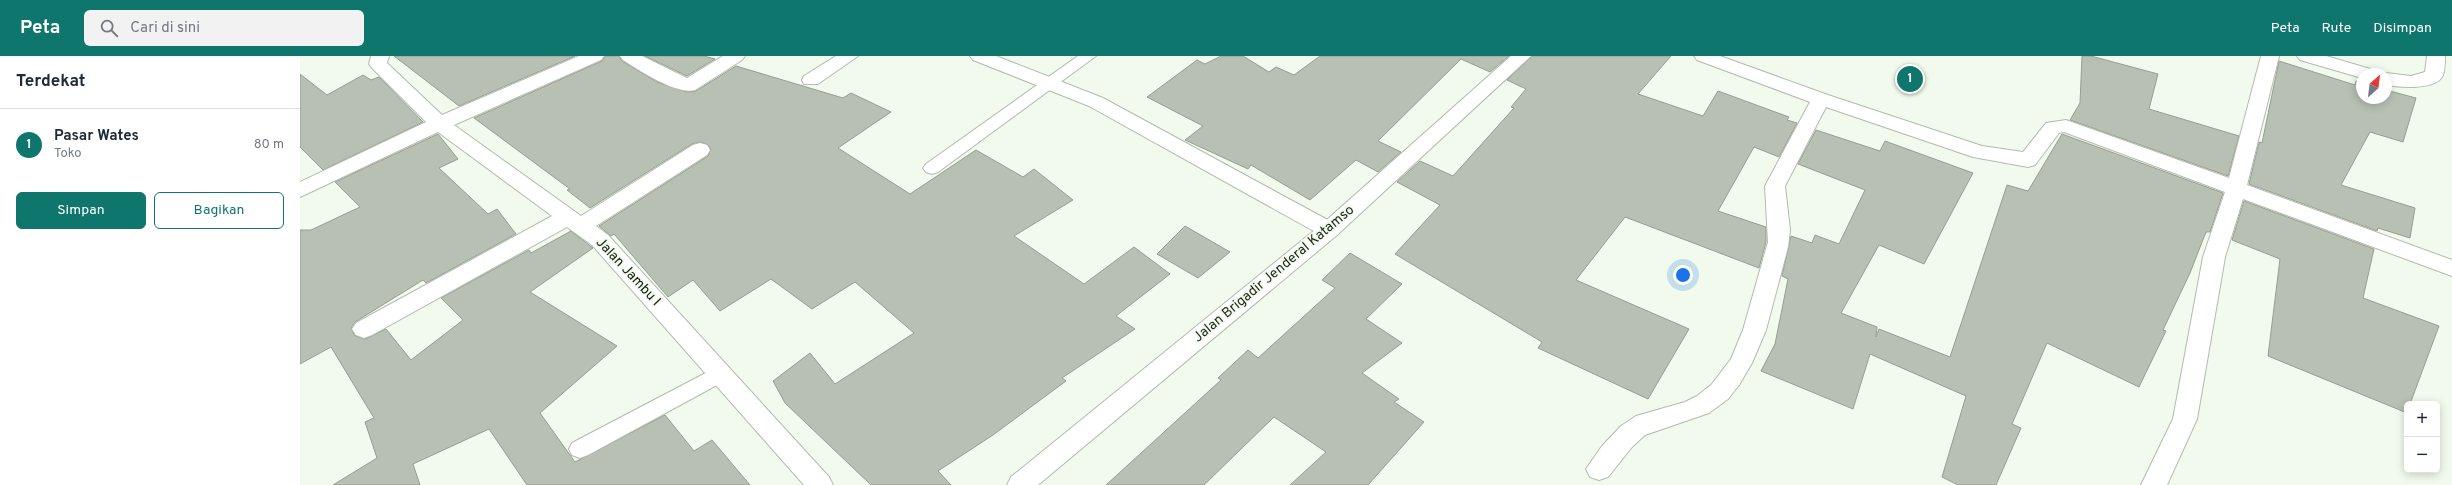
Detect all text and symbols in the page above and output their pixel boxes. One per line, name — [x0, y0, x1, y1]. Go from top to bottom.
search box — [84, 10, 364, 46]
text: Peta — [20, 16, 60, 40]
icon: search — [98, 17, 120, 39]
text: Cari di sini — [130, 19, 200, 38]
text: Peta — [2271, 20, 2300, 37]
text: Rute — [2322, 20, 2351, 37]
text: Disimpan — [2373, 20, 2432, 37]
pin: 1 — [1897, 64, 1923, 94]
north arrow — [2356, 68, 2392, 104]
text: Terdekat — [16, 71, 85, 93]
text: Pasar Wates — [54, 127, 139, 146]
text: 1 — [26, 137, 32, 153]
text: 80 m — [254, 137, 284, 153]
text: Toko — [54, 146, 81, 162]
button: Simpan — [16, 192, 146, 229]
button: Bagikan — [154, 192, 284, 229]
street label: Jalan Brigadir Jenderal Katamso — [1190, 202, 1358, 346]
street label: Jalan Jambu I — [592, 234, 664, 310]
your location — [1673, 265, 1693, 285]
map controls — [2404, 401, 2440, 473]
button: + — [2404, 401, 2440, 437]
button: − — [2404, 437, 2440, 473]

